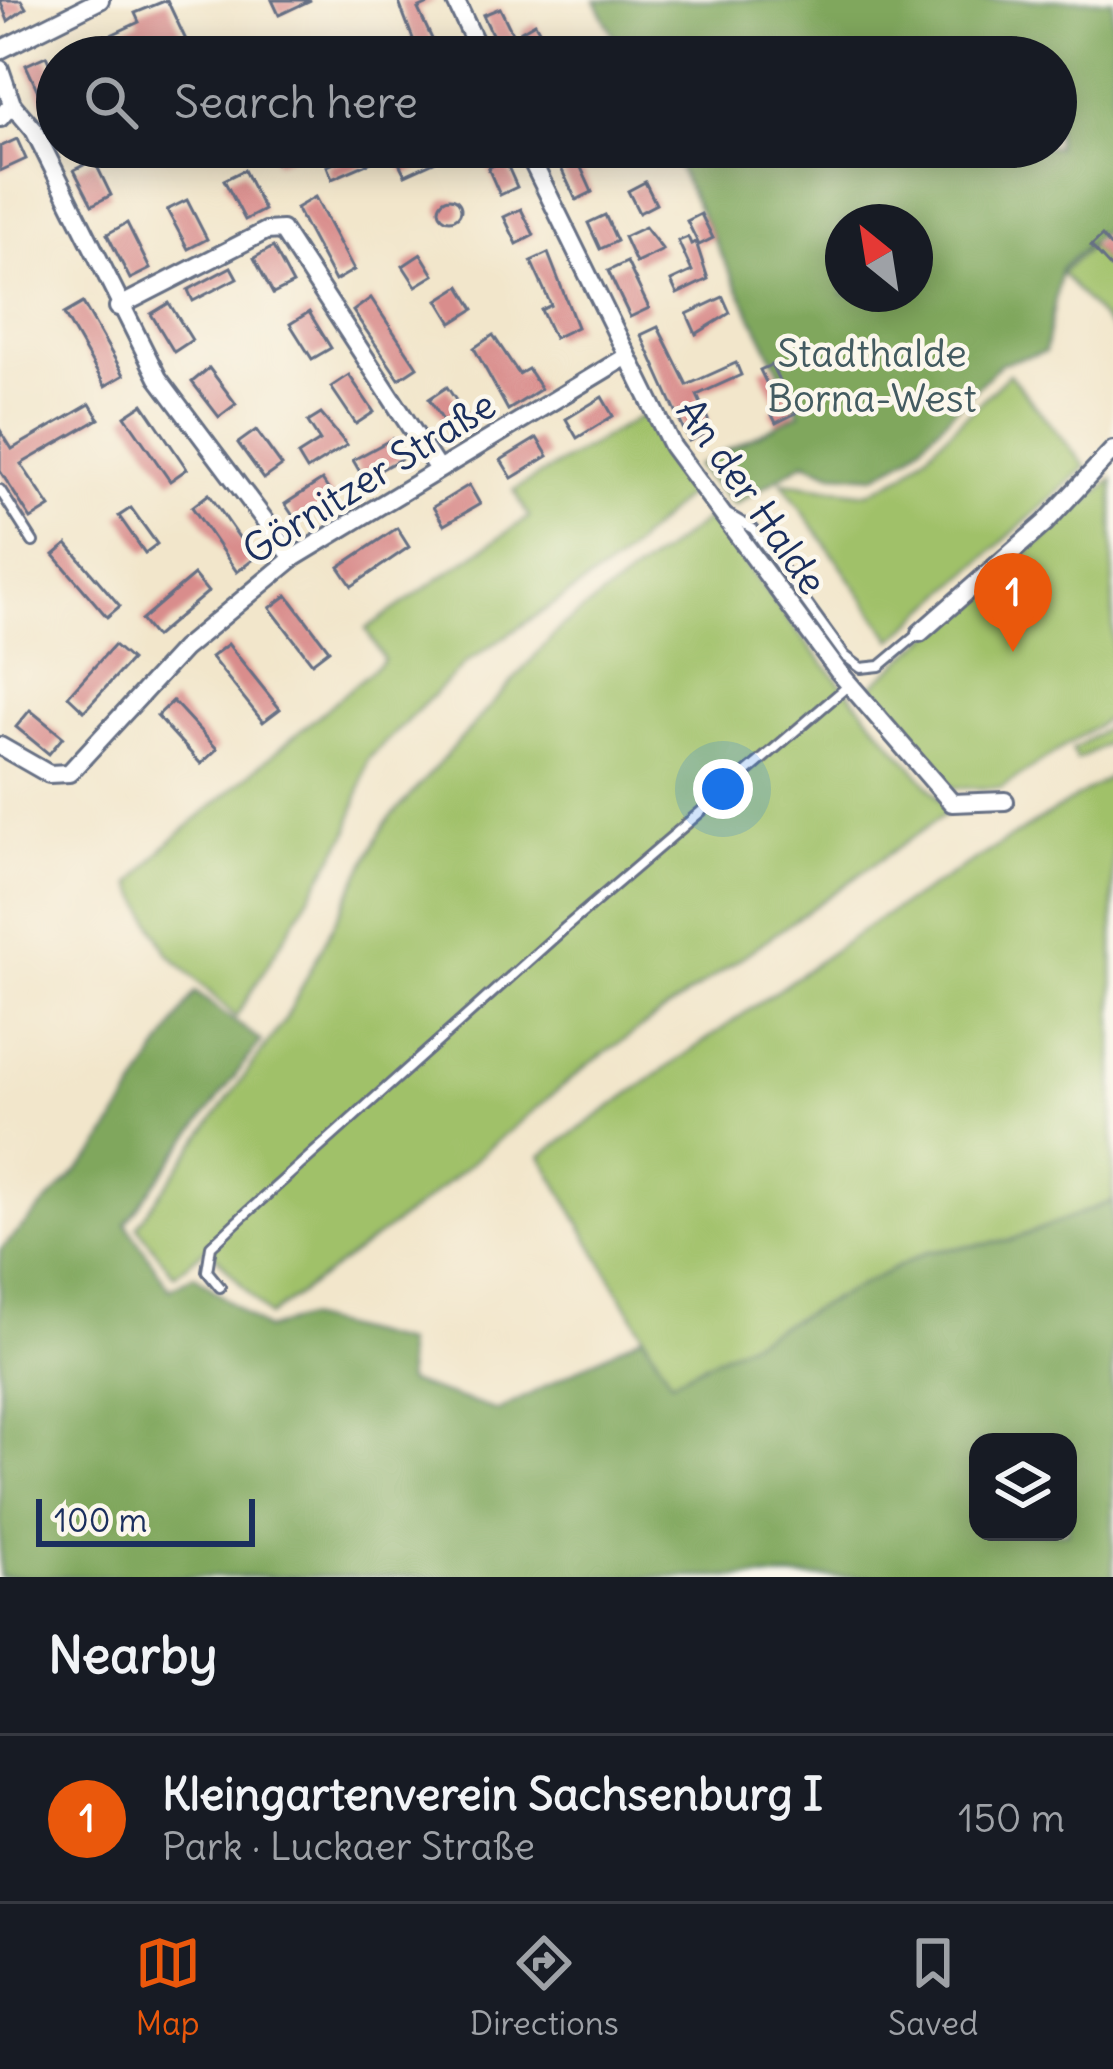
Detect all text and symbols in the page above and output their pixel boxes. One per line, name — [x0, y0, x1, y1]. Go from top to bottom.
search box — [36, 36, 1077, 168]
icon: search — [78, 69, 144, 135]
text: Search here — [174, 74, 418, 130]
north arrow — [825, 204, 933, 312]
park label: Stadthalde Borna-West — [767, 329, 977, 423]
street label: Görnitzer Straße — [234, 380, 505, 575]
street label: An der Halde — [666, 389, 837, 604]
pin: 1 — [974, 553, 1052, 652]
your location — [693, 759, 753, 819]
map controls — [969, 1433, 1077, 1541]
button: layers — [969, 1433, 1077, 1541]
scale bar — [36, 1493, 255, 1546]
text: 100 m — [54, 1499, 147, 1541]
text: Nearby — [48, 1623, 217, 1687]
text: Kleingartenverein Sachsenburg I — [162, 1766, 823, 1822]
text: 1 — [79, 1794, 95, 1843]
text: 150 m — [958, 1794, 1065, 1843]
text: Park · Luckaer Straße — [162, 1822, 535, 1871]
tab: Map — [135, 1930, 201, 2044]
tab: Directions — [470, 1930, 619, 2044]
tab: Saved — [888, 1930, 978, 2044]

